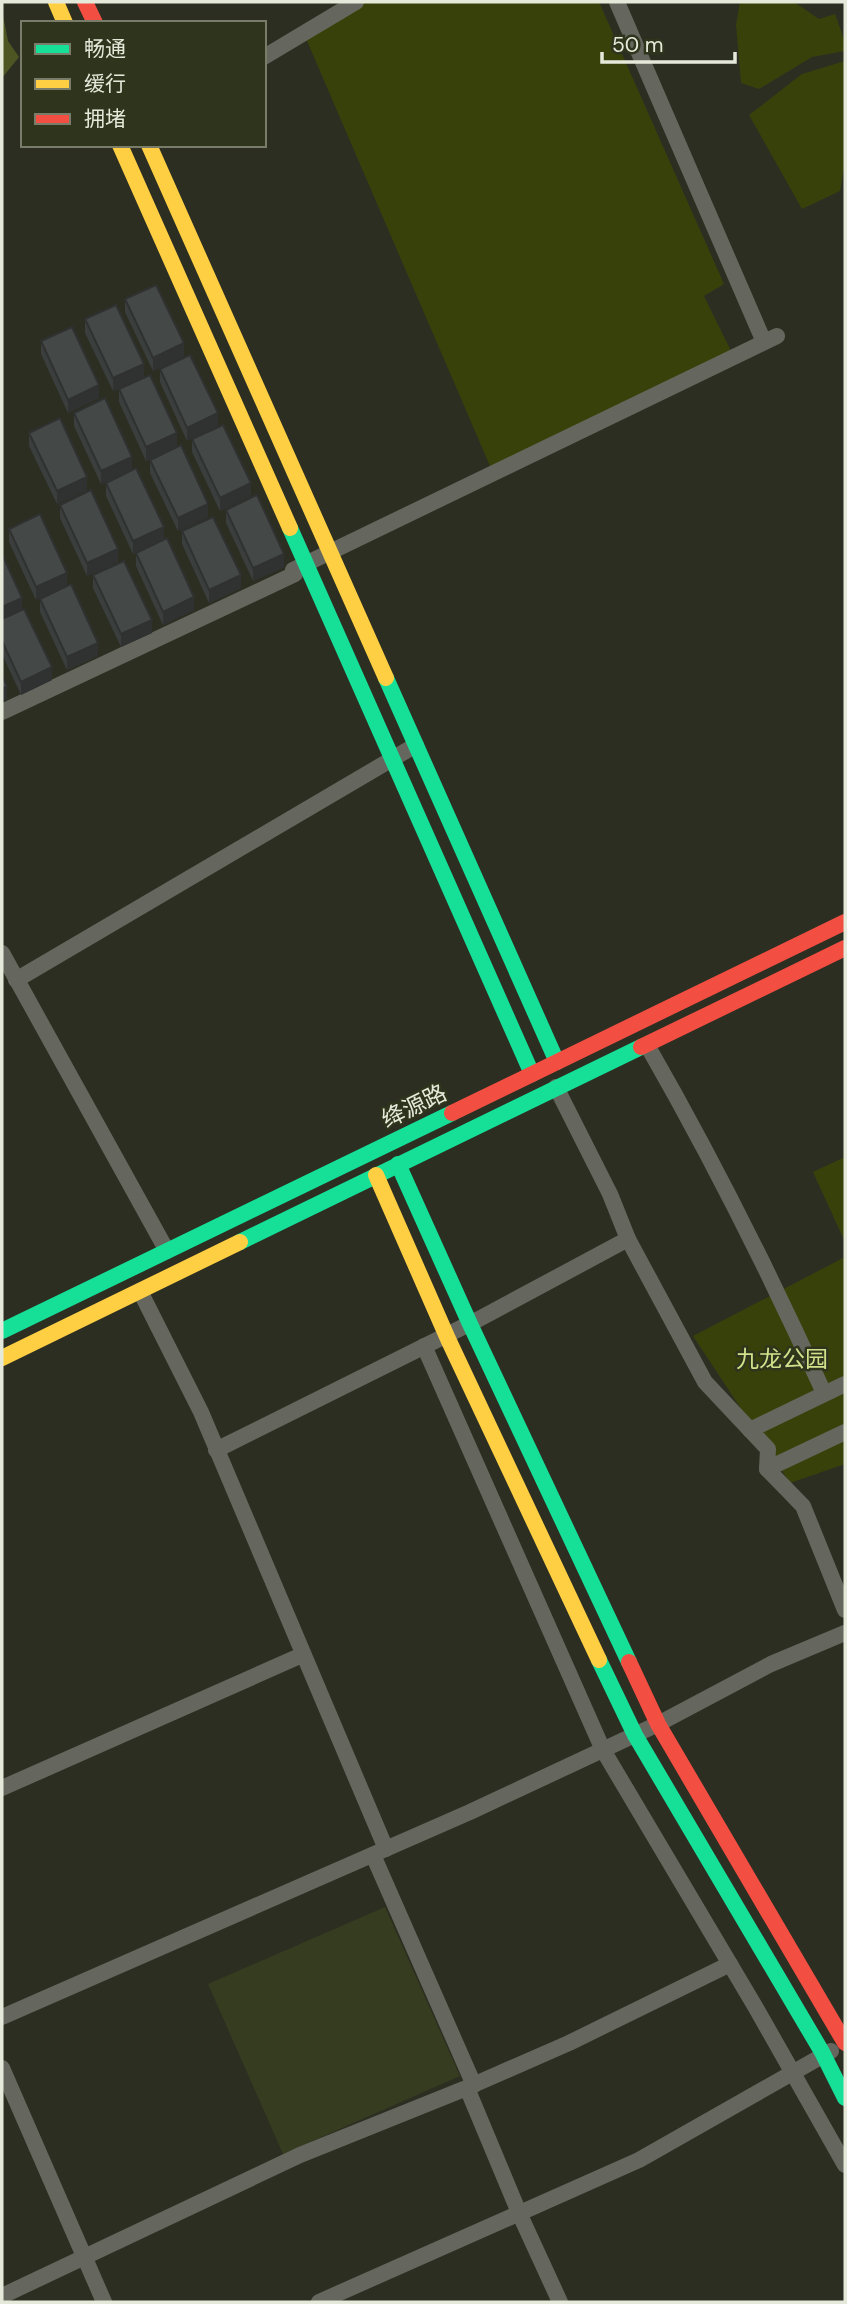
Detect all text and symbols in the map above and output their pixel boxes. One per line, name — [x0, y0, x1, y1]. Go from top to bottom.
legend — [21, 21, 266, 147]
scale bar — [602, 21, 735, 65]
text: 50 m — [612, 31, 663, 59]
text: 畅通 — [84, 35, 126, 63]
text: 缓行 — [84, 70, 126, 98]
text: 拥堵 — [84, 105, 126, 133]
street label: 绛源路 — [376, 1077, 452, 1135]
park label: 九龙公园 — [736, 1344, 828, 1374]

